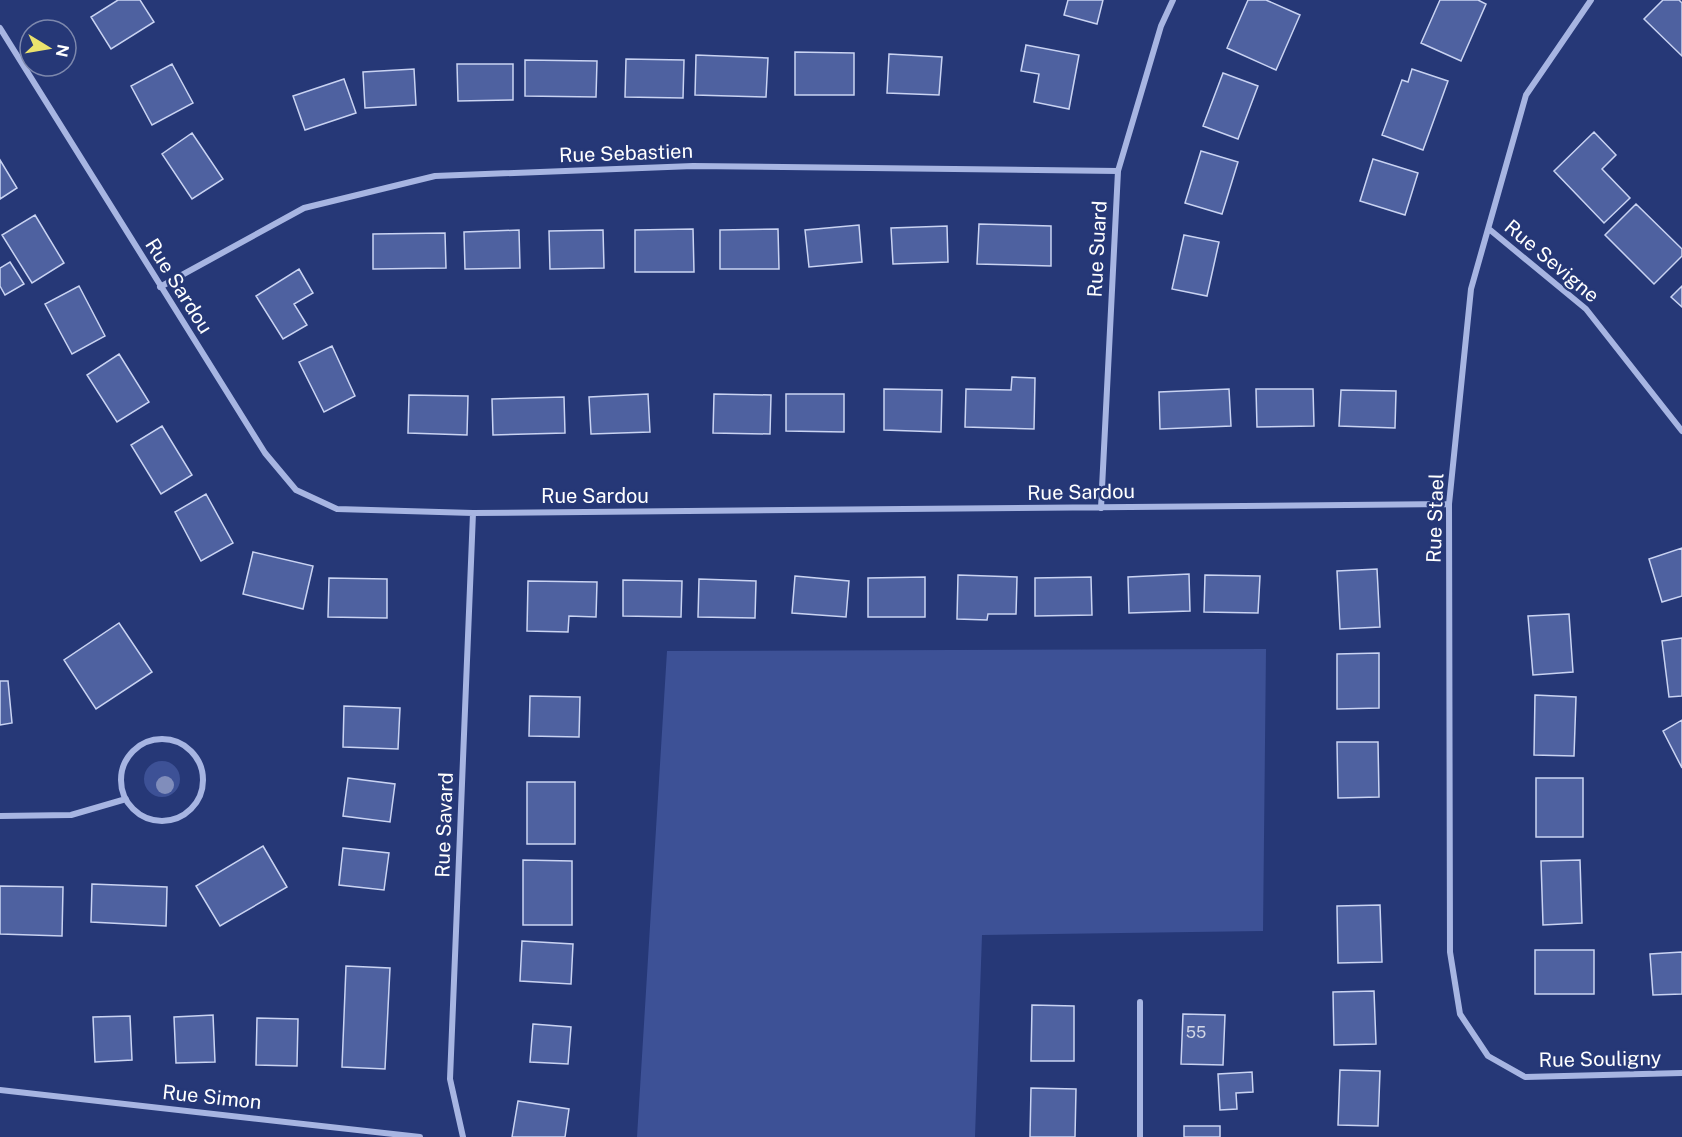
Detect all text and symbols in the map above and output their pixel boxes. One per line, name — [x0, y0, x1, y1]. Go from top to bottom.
north arrow — [18, 18, 78, 78]
text: N — [52, 43, 73, 59]
street label: Rue Sebastien — [559, 139, 693, 167]
street label: Rue Suard — [1082, 200, 1112, 298]
street label: Rue Sevigne — [1500, 215, 1604, 307]
street label: Rue Sardou — [140, 234, 218, 338]
street label: Rue Stael — [1421, 473, 1449, 563]
street label: Rue Sardou — [1027, 479, 1135, 505]
street label: Rue Sardou — [541, 484, 649, 508]
street label: Rue Savard — [430, 772, 458, 878]
house number: 55 — [1186, 1023, 1206, 1042]
street label: Rue Souligny — [1538, 1046, 1662, 1072]
street label: Rue Simon — [161, 1080, 263, 1114]

